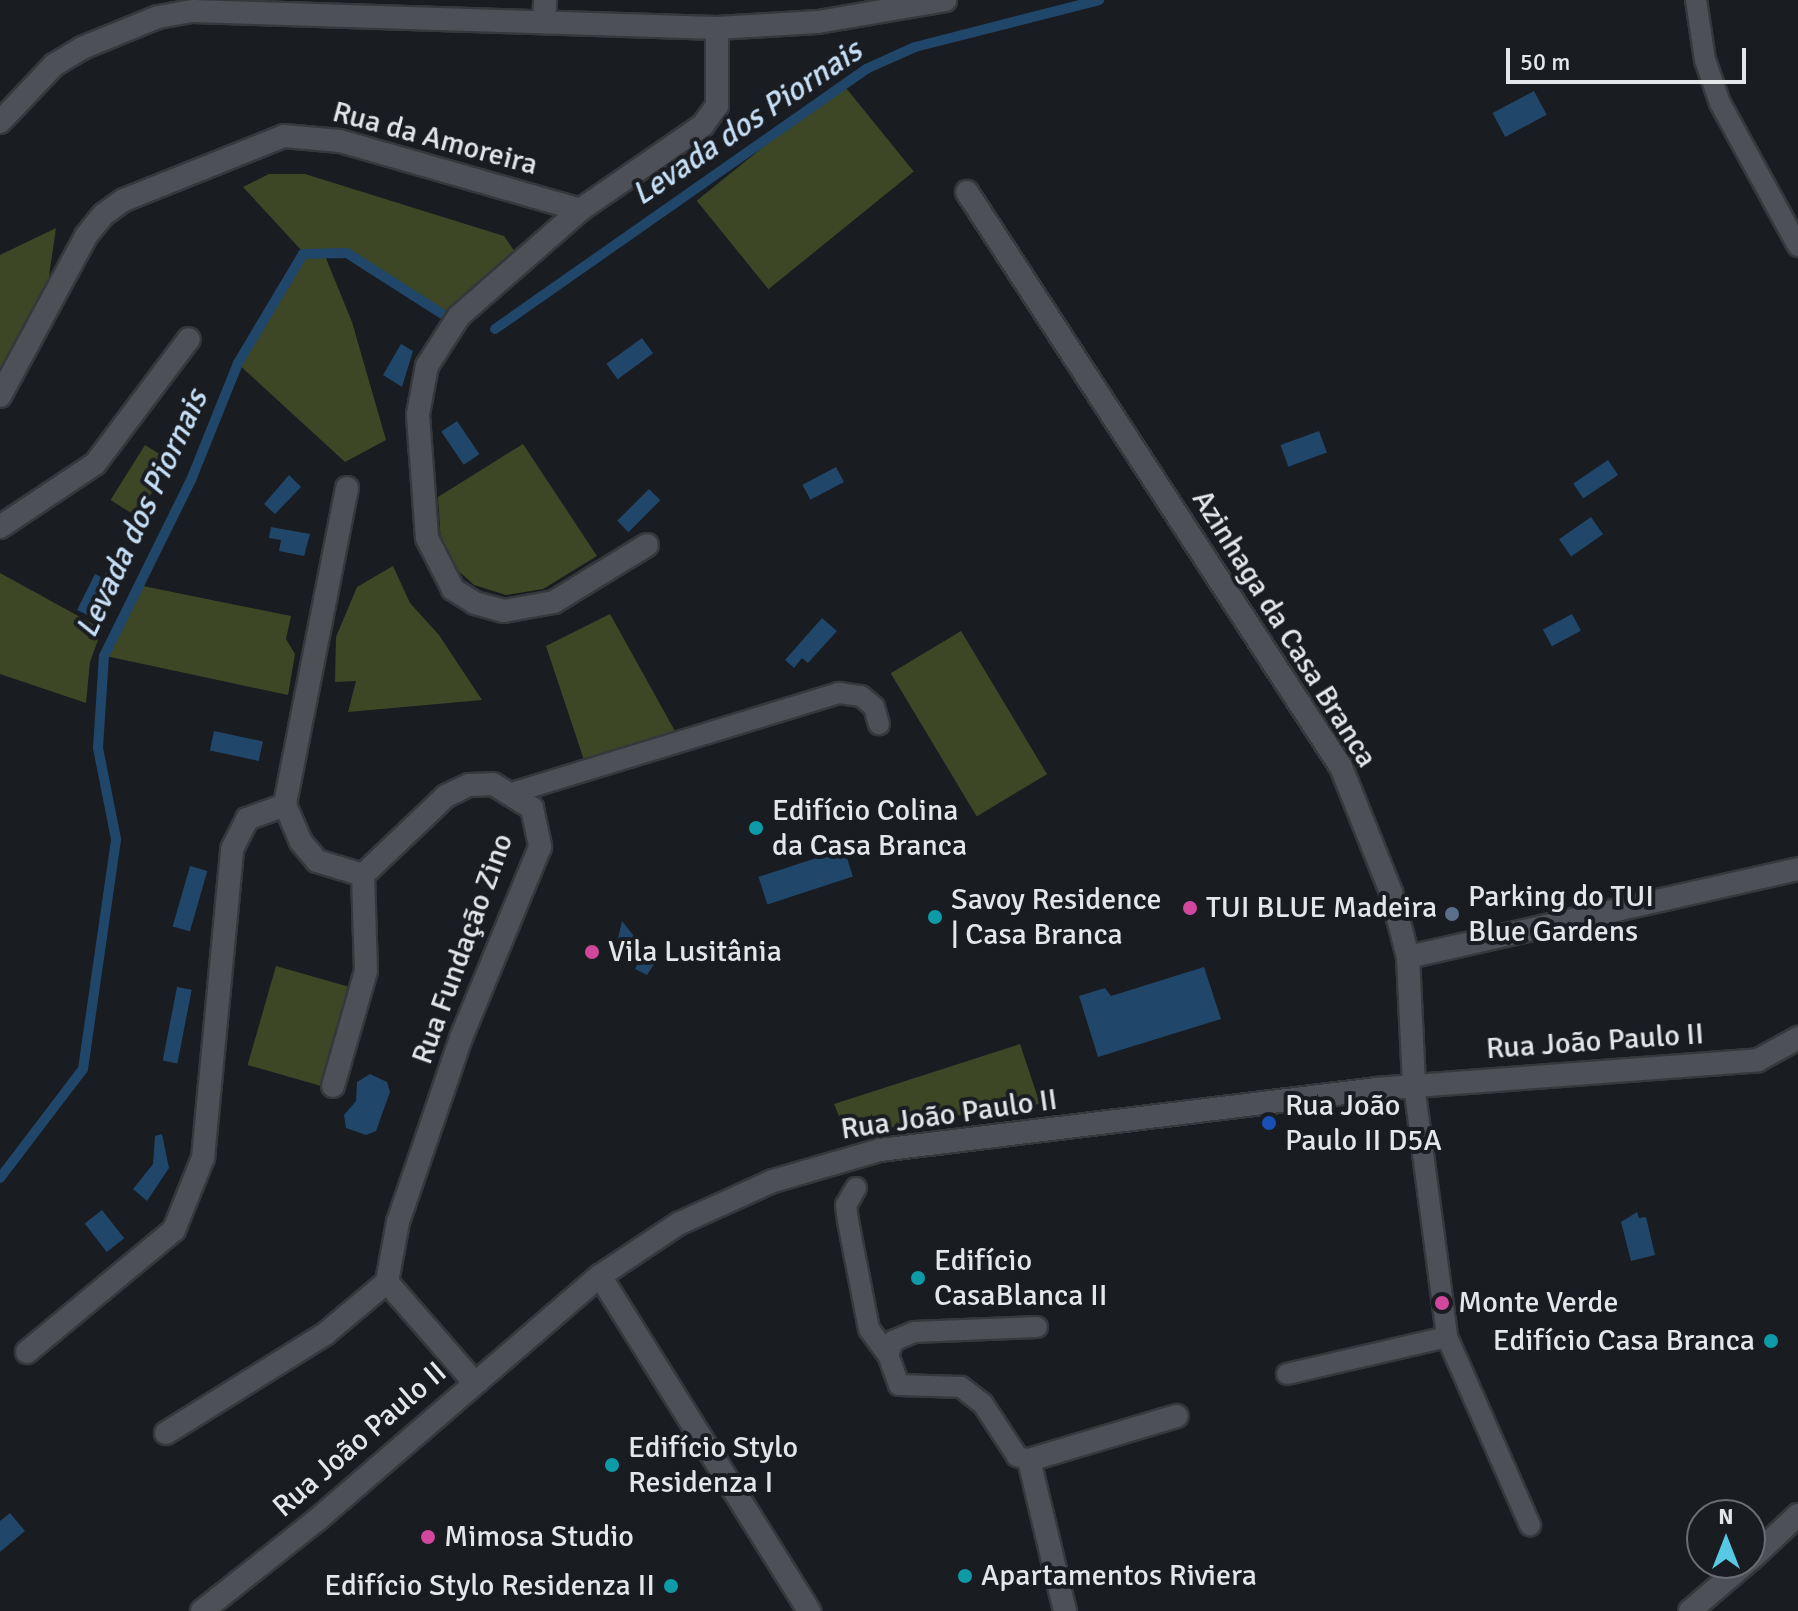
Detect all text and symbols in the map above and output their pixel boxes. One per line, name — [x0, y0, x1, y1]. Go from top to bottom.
water label: Levada dos Piornais — [625, 32, 869, 214]
scale bar — [1510, 32, 1750, 82]
text: 50 m — [1520, 47, 1570, 77]
street label: Rua da Amoreira — [329, 94, 541, 184]
water label: Levada dos Piornais — [68, 384, 216, 644]
street label: Azinhaga da Casa Branca — [1184, 484, 1384, 774]
place label: Edifício Colina da Casa Branca — [772, 793, 967, 864]
marker: Edifício Colina da Casa Branca — [747, 819, 765, 837]
street label: Rua Fundação Zino — [405, 829, 521, 1069]
place label: Parking do TUI Blue Gardens — [1468, 879, 1654, 950]
place label: Savoy Residence | Casa Branca — [951, 882, 1162, 952]
place label: TUI BLUE Madeira — [1206, 890, 1437, 926]
marker: TUI BLUE Madeira — [1181, 899, 1199, 917]
marker: Parking do TUI Blue Gardens — [1443, 905, 1461, 923]
marker: Savoy Residence | Casa Branca — [926, 908, 944, 926]
place label: Vila Lusitânia — [608, 934, 782, 970]
marker: Vila Lusitânia — [583, 943, 601, 961]
street label: Rua João Paulo II — [1485, 1016, 1705, 1068]
street label: Rua João Paulo II — [838, 1082, 1060, 1148]
place label: Rua João Paulo II D5A — [1285, 1088, 1442, 1158]
marker: Rua João Paulo II D5A — [1260, 1114, 1278, 1132]
place label: Edifício CasaBlanca II — [934, 1243, 1108, 1314]
marker: Edifício CasaBlanca II — [909, 1269, 927, 1287]
place label: Monte Verde — [1458, 1285, 1618, 1321]
marker: Monte Verde — [1433, 1294, 1451, 1312]
place label: Edifício Casa Branca — [1493, 1323, 1755, 1359]
marker: Edifício Casa Branca — [1762, 1332, 1780, 1350]
street label: Rua João Paulo II — [266, 1355, 454, 1525]
place label: Edifício Stylo Residenza I — [628, 1430, 798, 1500]
marker: Edifício Stylo Residenza I — [603, 1456, 621, 1474]
north arrow — [1686, 1499, 1766, 1579]
text: N — [1718, 1503, 1734, 1530]
place label: Mimosa Studio — [444, 1519, 634, 1555]
marker: Mimosa Studio — [419, 1528, 437, 1546]
place label: Apartamentos Riviera — [981, 1558, 1257, 1594]
marker: Apartamentos Riviera — [956, 1567, 974, 1585]
place label: Edifício Stylo Residenza II — [324, 1568, 655, 1604]
marker: Edifício Stylo Residenza II — [662, 1577, 680, 1595]

